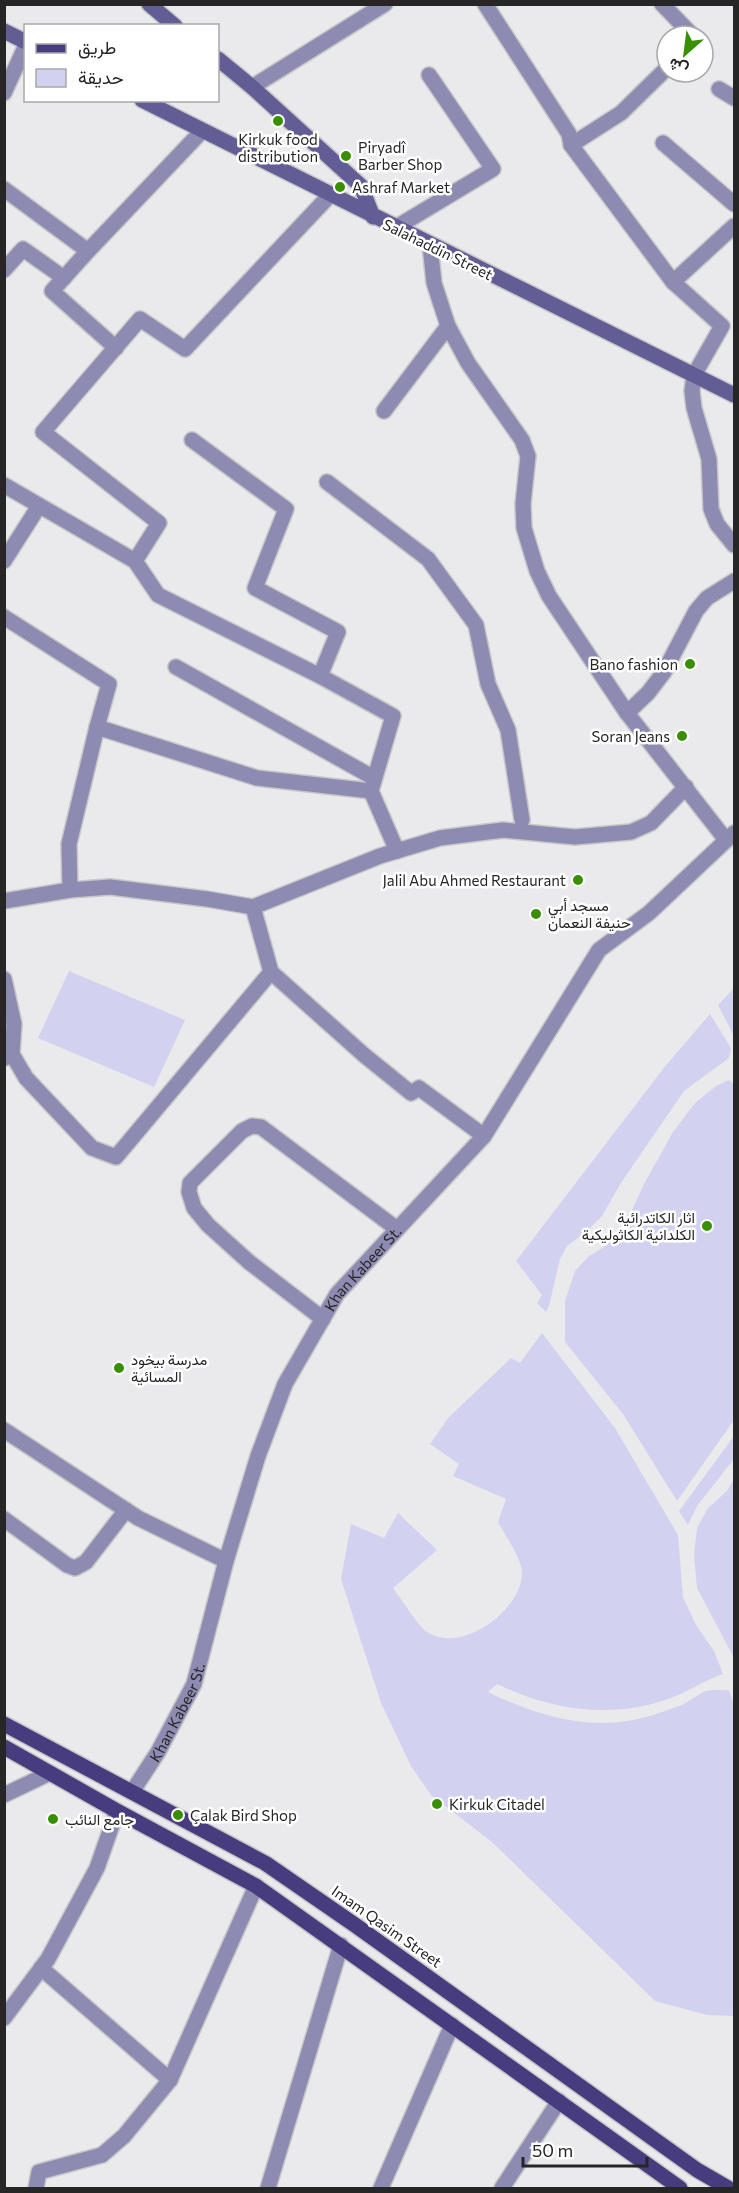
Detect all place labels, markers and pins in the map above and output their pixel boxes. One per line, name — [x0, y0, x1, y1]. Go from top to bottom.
marker: Kirkuk food distribution — [271, 114, 285, 128]
place label: Kirkuk food distribution — [238, 130, 318, 165]
place label: Piryadî Barber Shop — [358, 138, 443, 173]
marker: Piryadî Barber Shop — [339, 149, 353, 163]
place label: Ashraf Market — [352, 178, 450, 196]
marker: Ashraf Market — [333, 180, 347, 194]
place label: Bano fashion — [590, 655, 678, 673]
marker: Bano fashion — [683, 657, 697, 671]
place label: Soran Jeans — [592, 727, 670, 745]
marker: Soran Jeans — [675, 729, 689, 743]
place label: Jalil Abu Ahmed Restaurant — [382, 871, 566, 889]
marker: Jalil Abu Ahmed Restaurant — [571, 873, 585, 887]
place label: مسجد أبي حنيفة النعمان — [548, 896, 631, 932]
marker: مسجد أبي حنيفة النعمان — [529, 907, 543, 921]
place label: اثار الكاتدرائية الكلدانية الكاثوليكية — [582, 1208, 695, 1244]
marker: اثار الكاتدرائية الكلدانية الكاثوليكية — [700, 1219, 714, 1233]
place label: مدرسة بيخود المسائية — [131, 1350, 207, 1386]
marker: مدرسة بيخود المسائية — [112, 1361, 126, 1375]
place label: Kirkuk Citadel — [449, 1795, 545, 1813]
marker: Kirkuk Citadel — [430, 1797, 444, 1811]
place label: Çalak Bird Shop — [190, 1806, 297, 1824]
marker: Çalak Bird Shop — [171, 1808, 185, 1822]
place label: جامع النائب — [65, 1810, 134, 1831]
marker: جامع النائب — [46, 1812, 60, 1826]

